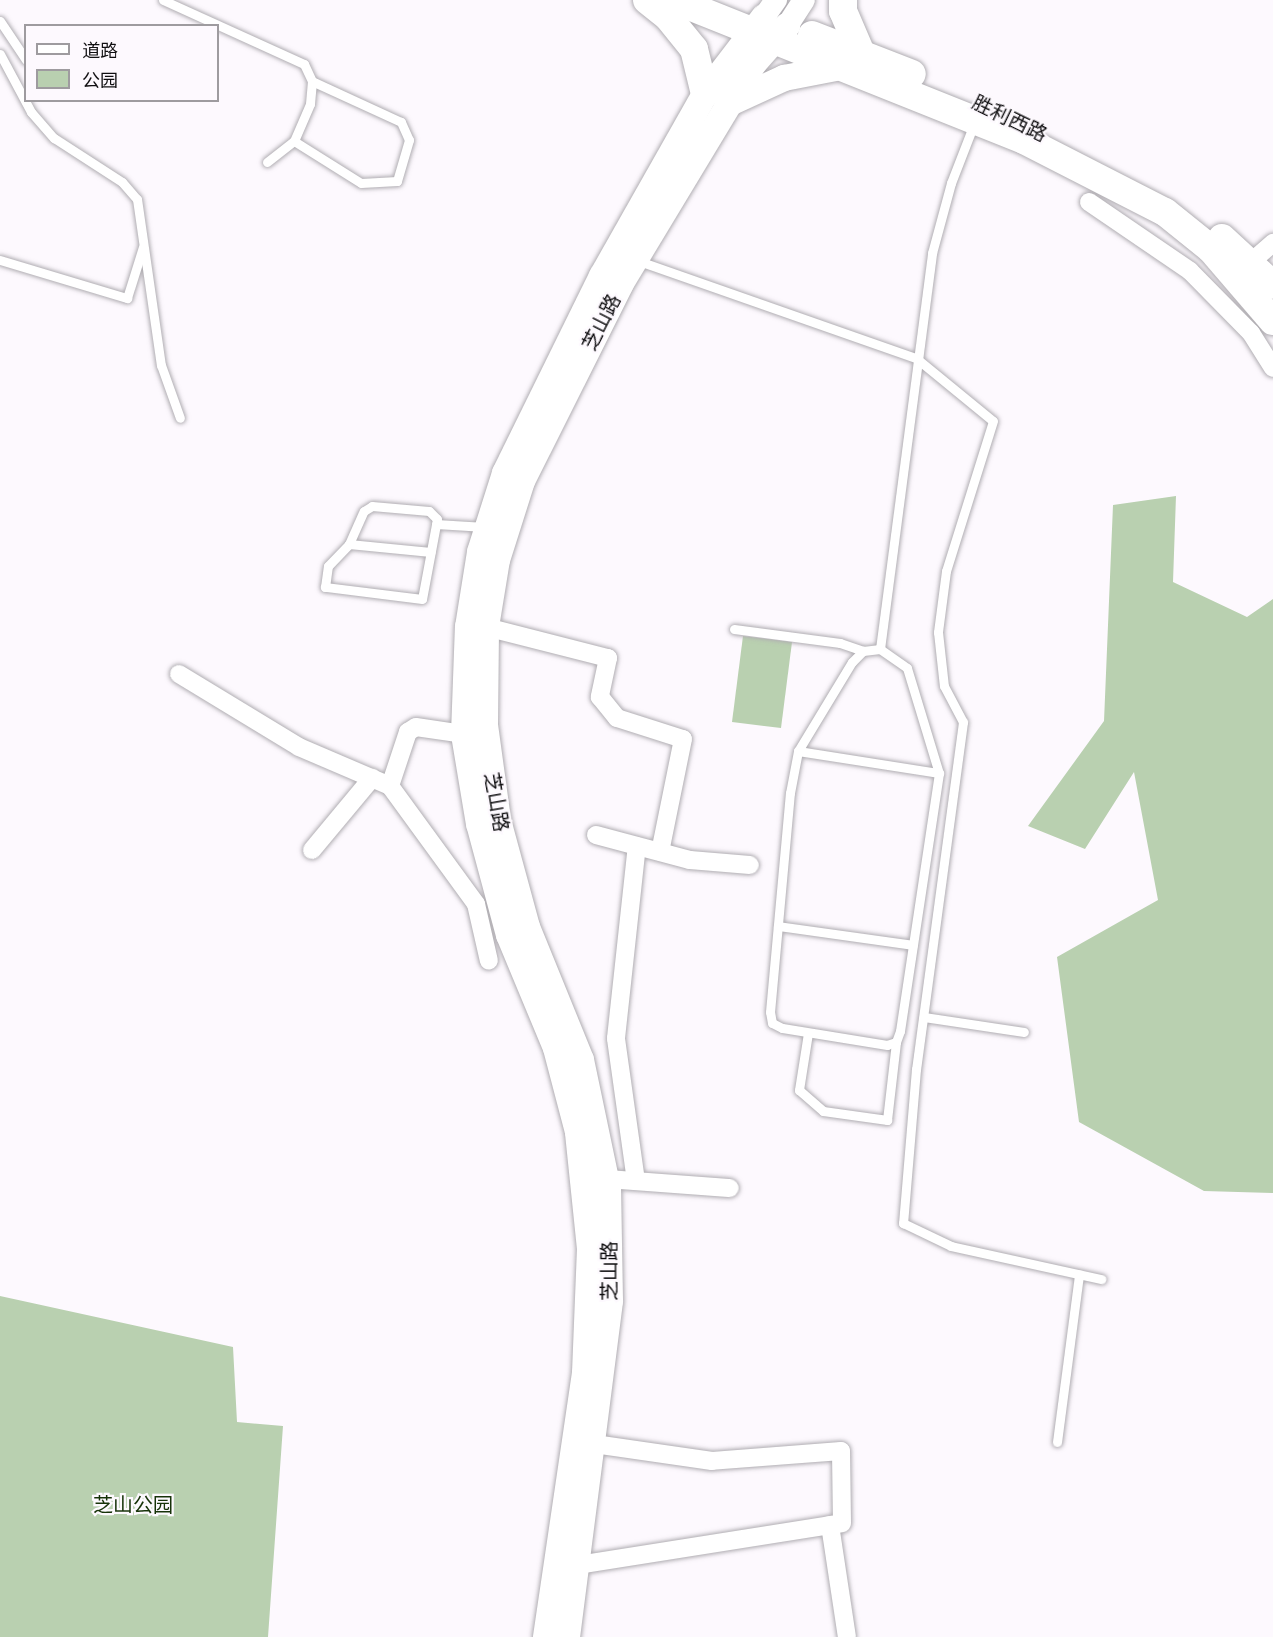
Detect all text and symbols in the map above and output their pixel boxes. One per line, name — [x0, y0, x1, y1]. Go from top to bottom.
legend — [24, 24, 219, 102]
text: 道路 — [82, 39, 118, 61]
text: 公园 — [82, 69, 118, 91]
street label: 胜利西路 — [969, 90, 1051, 146]
street label: 芝山路 — [577, 290, 625, 354]
street label: 芝山路 — [480, 770, 514, 834]
street label: 芝山路 — [597, 1241, 621, 1301]
park label: 芝山公园 — [93, 1492, 173, 1516]

